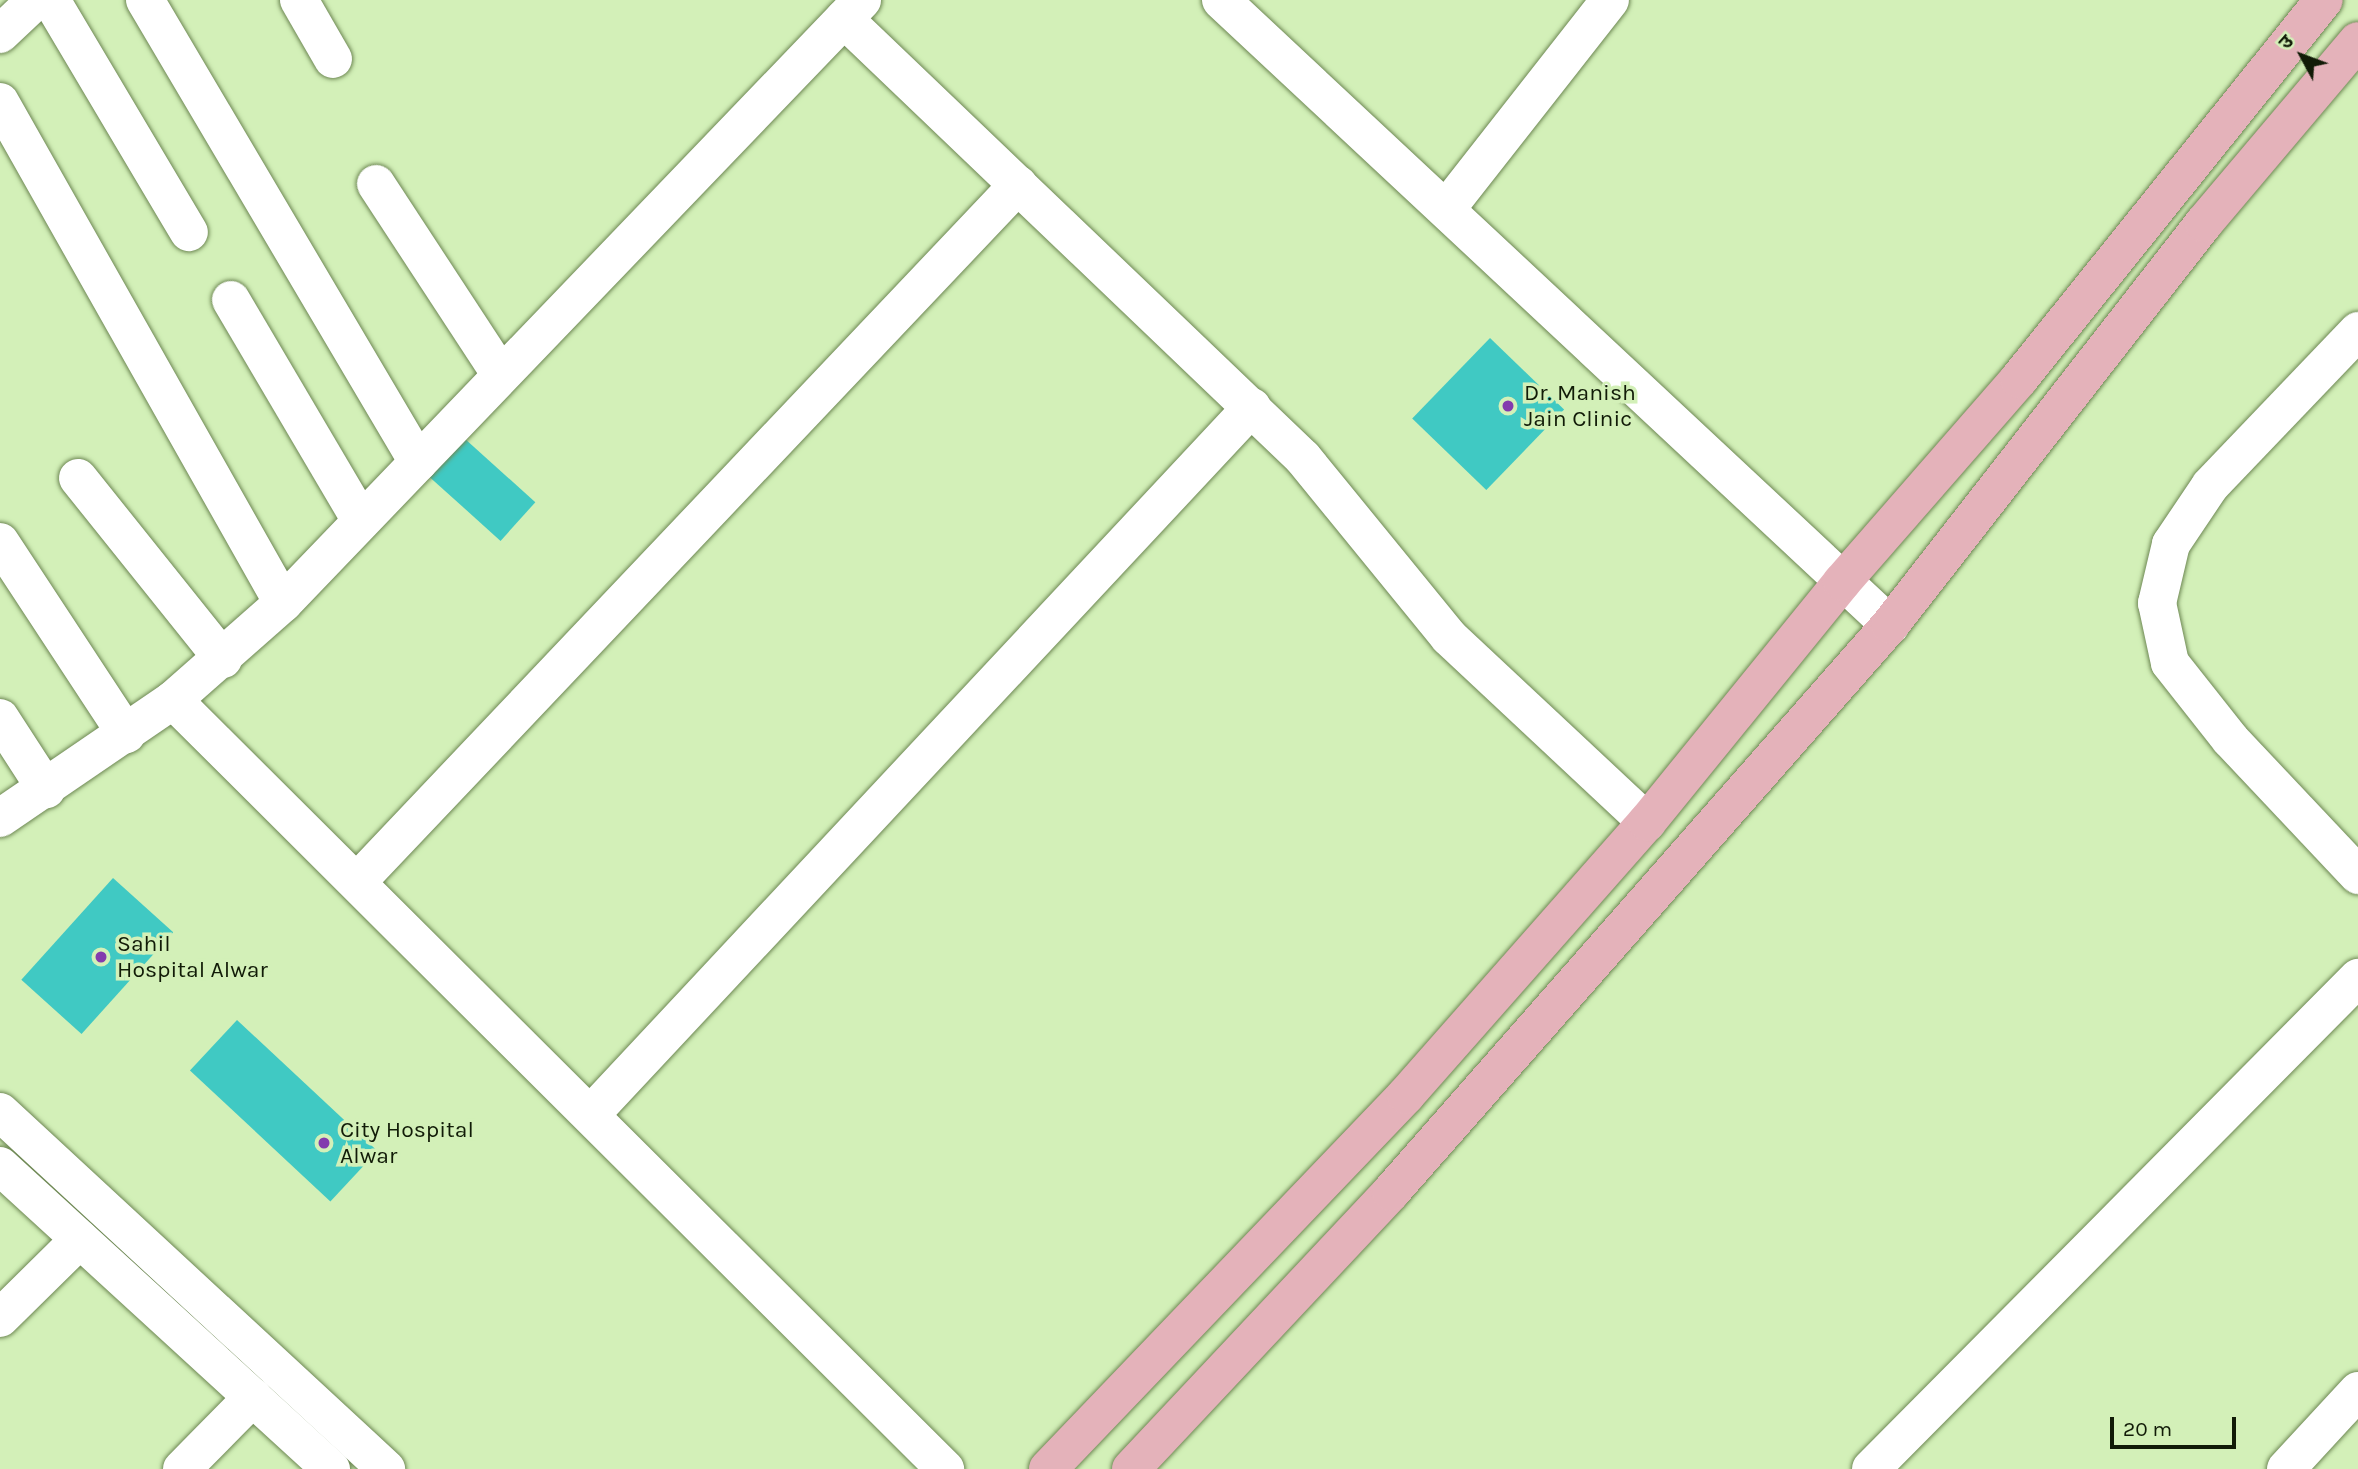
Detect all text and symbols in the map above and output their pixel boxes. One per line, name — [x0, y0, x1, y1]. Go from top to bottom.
north arrow — [2267, 21, 2337, 91]
text: उ — [2274, 31, 2298, 54]
place label: Dr. Manish Jain Clinic — [1524, 379, 1636, 433]
marker: Dr. Manish Jain Clinic — [1498, 396, 1518, 416]
place label: Sahil Hospital Alwar — [117, 930, 268, 984]
marker: Sahil Hospital Alwar — [91, 947, 111, 967]
place label: City Hospital Alwar — [340, 1116, 474, 1170]
marker: City Hospital Alwar — [314, 1133, 334, 1153]
scale bar — [2113, 1402, 2239, 1446]
text: 20 m — [2123, 1417, 2172, 1441]

